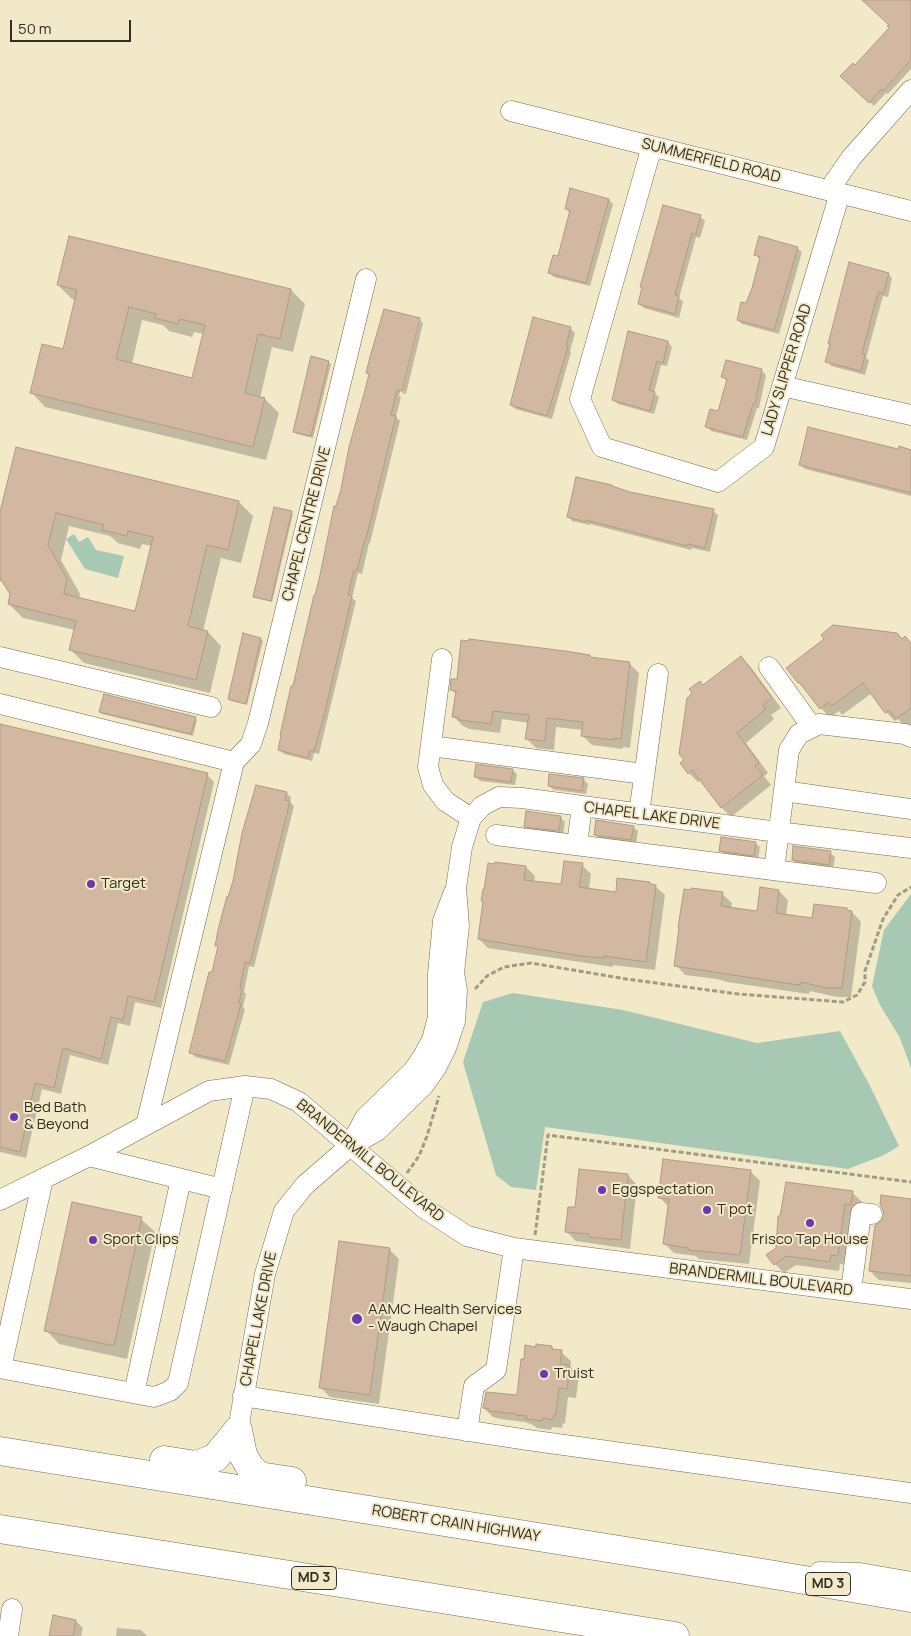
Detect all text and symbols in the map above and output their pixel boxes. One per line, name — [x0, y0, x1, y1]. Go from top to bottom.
scale bar — [12, 10, 134, 42]
text: 50 m — [18, 18, 52, 39]
street label: SUMMERFIELD ROAD — [639, 135, 783, 187]
street label: LADY SLIPPER ROAD — [758, 302, 816, 438]
street label: CHAPEL CENTRE DRIVE — [279, 445, 335, 603]
street label: CHAPEL LAKE DRIVE — [583, 799, 721, 833]
place label: Target — [101, 875, 146, 893]
marker: Target — [85, 878, 97, 890]
street label: BRANDERMILL BOULEVARD — [293, 1096, 447, 1226]
place label: Bed Bath & Beyond — [24, 1099, 89, 1134]
marker: Bed Bath & Beyond — [8, 1111, 20, 1123]
place label: Eggspectation — [612, 1181, 714, 1199]
marker: Eggspectation — [596, 1184, 608, 1196]
place label: T pot — [717, 1201, 753, 1219]
marker: T pot — [701, 1204, 713, 1216]
marker: Frisco Tap House — [804, 1217, 816, 1229]
place label: Sport Clips — [103, 1231, 179, 1249]
place label: Frisco Tap House — [751, 1231, 869, 1249]
marker: Sport Clips — [87, 1234, 99, 1246]
street label: CHAPEL LAKE DRIVE — [237, 1250, 281, 1388]
street label: BRANDERMILL BOULEVARD — [668, 1260, 854, 1300]
place label: AAMC Health Services - Waugh Chapel — [368, 1301, 522, 1336]
marker: AAMC Health Services - Waugh Chapel — [350, 1312, 364, 1326]
place label: Truist — [554, 1365, 594, 1383]
marker: Truist — [538, 1368, 550, 1380]
street label: ROBERT CRAIN HIGHWAY — [370, 1502, 542, 1546]
road number: MD 3 — [292, 1566, 336, 1590]
road number: MD 3 — [806, 1572, 850, 1596]

